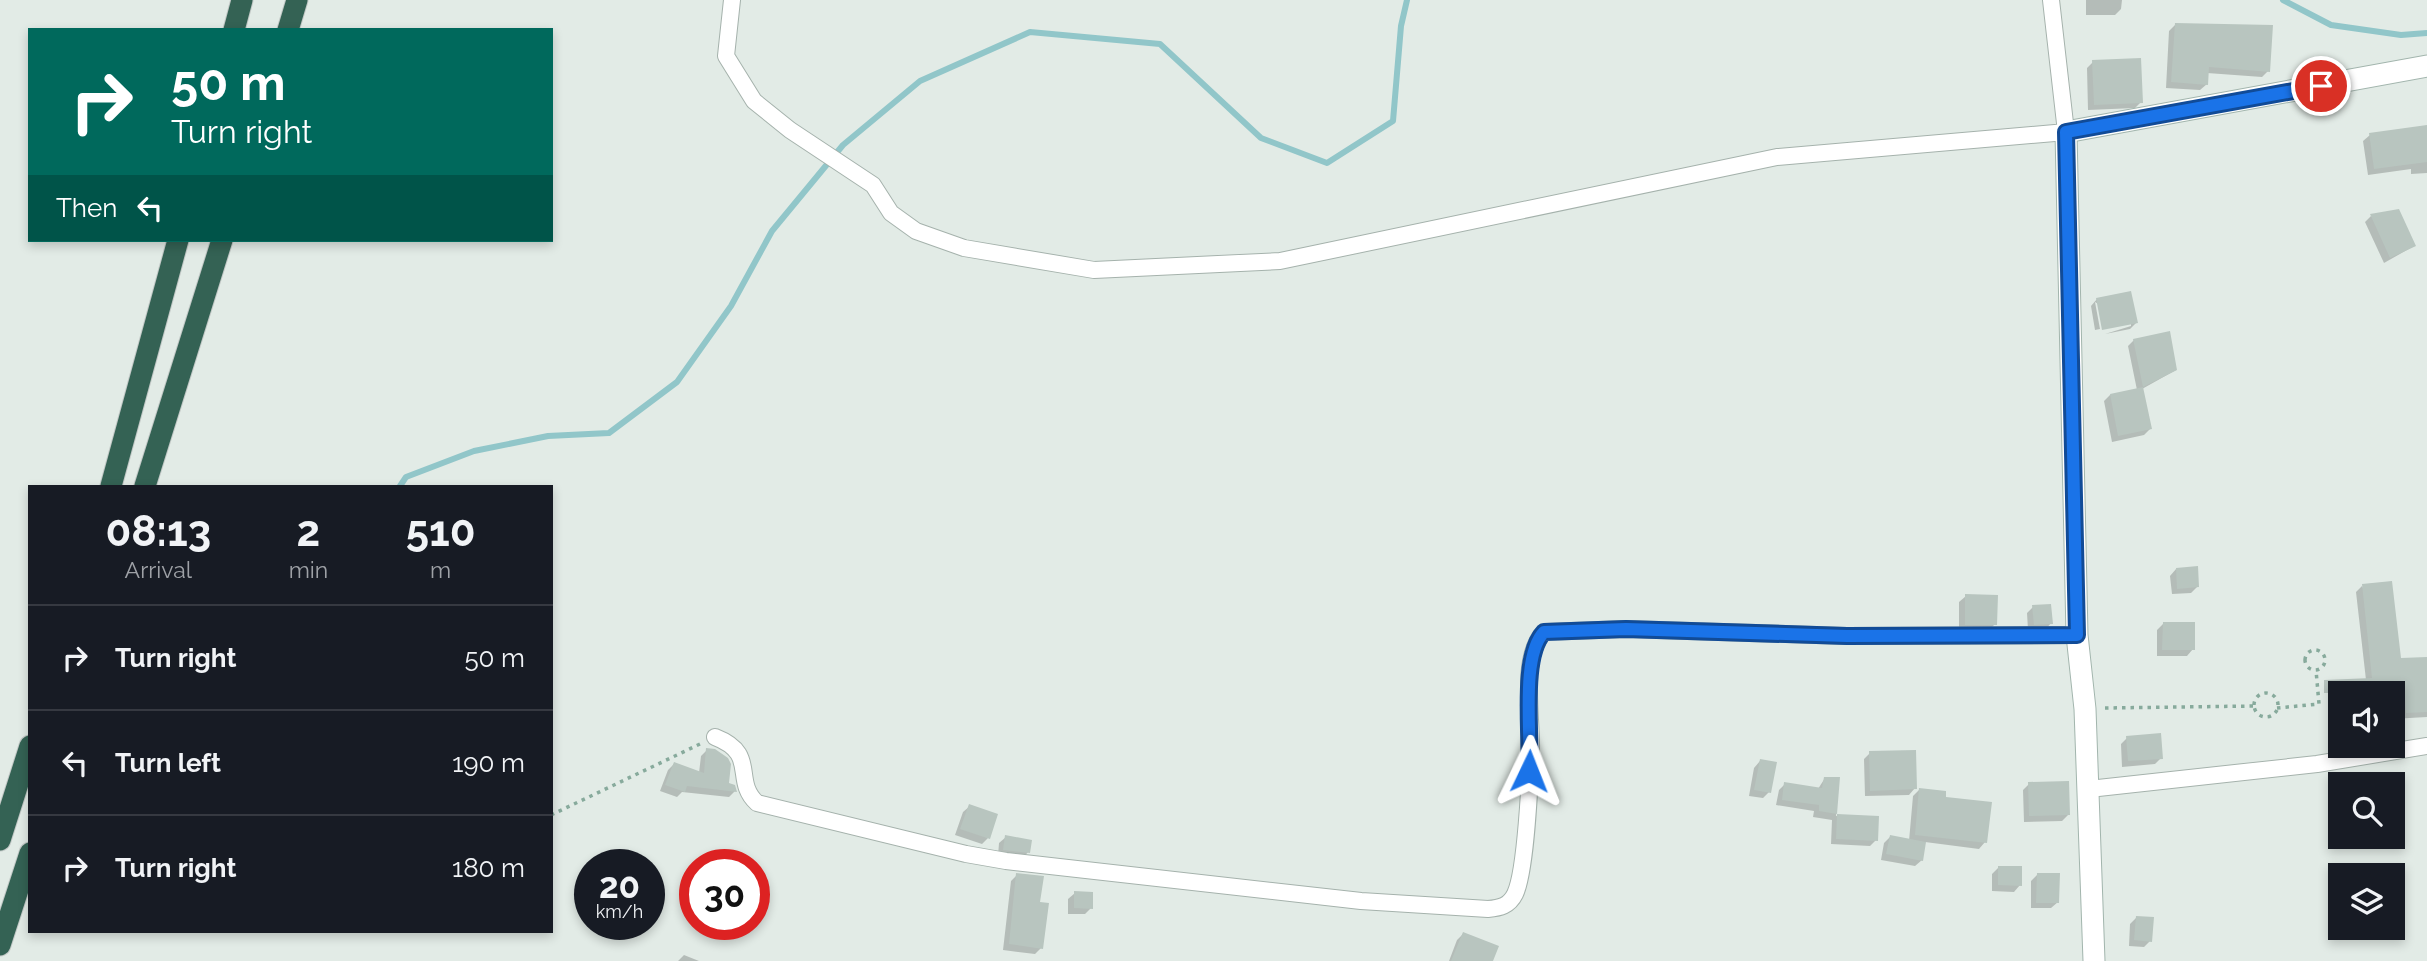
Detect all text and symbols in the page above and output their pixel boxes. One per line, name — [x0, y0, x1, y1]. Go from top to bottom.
text: 50 m — [171, 54, 286, 111]
icon: right — [56, 56, 147, 147]
pin — [2291, 56, 2351, 116]
icon: arrive — [2302, 67, 2340, 105]
text: Turn right — [171, 113, 312, 150]
icon: left — [131, 189, 169, 227]
text: Then — [56, 193, 117, 223]
text: 08:13 — [105, 507, 211, 556]
text: 2 — [297, 507, 320, 556]
text: 510 — [406, 507, 476, 556]
text: Arrival — [125, 556, 192, 583]
text: min — [289, 556, 328, 583]
text: m — [430, 556, 451, 583]
icon: right — [56, 639, 94, 677]
text: Turn right — [115, 643, 236, 673]
text: 50 m — [464, 643, 525, 673]
map controls — [2328, 681, 2405, 940]
button: sound — [2328, 681, 2405, 758]
position arrow — [1492, 734, 1566, 808]
icon: left — [56, 744, 94, 782]
text: Turn left — [115, 748, 221, 778]
text: 190 m — [452, 748, 525, 778]
button: search — [2328, 772, 2405, 849]
icon: right — [56, 849, 94, 887]
speed limit sign: 30 — [679, 849, 770, 940]
text: Turn right — [115, 853, 236, 883]
text: 180 m — [452, 853, 525, 883]
button: layers — [2328, 863, 2405, 940]
text: 20 — [599, 865, 640, 906]
text: km/h — [596, 901, 643, 922]

